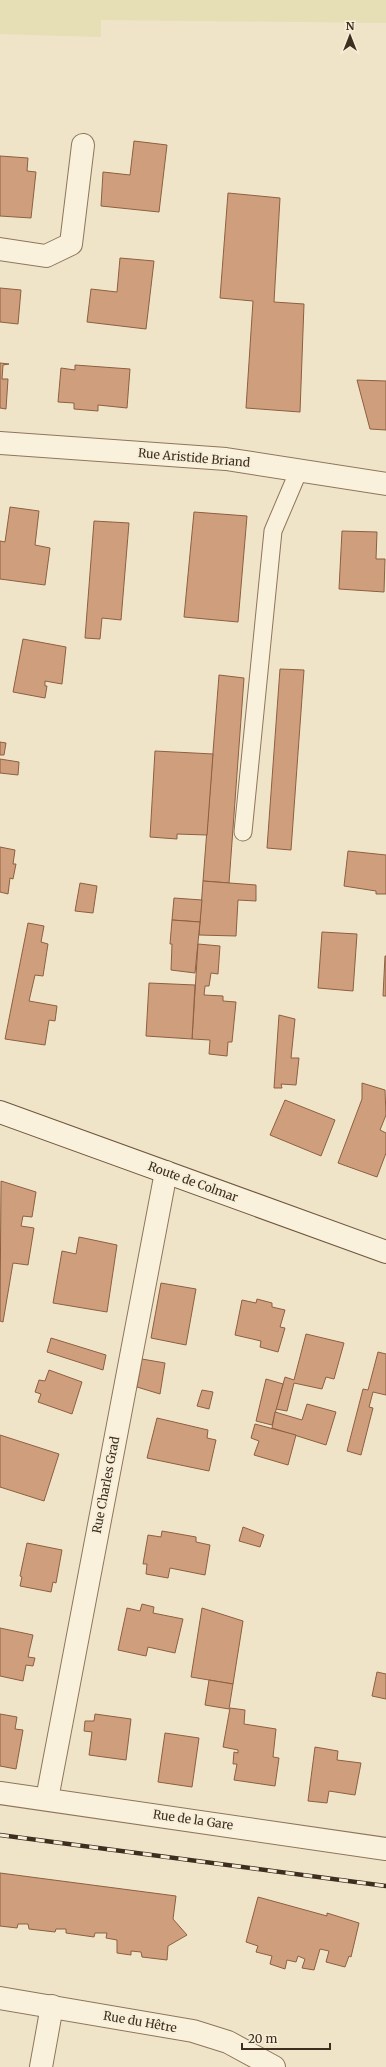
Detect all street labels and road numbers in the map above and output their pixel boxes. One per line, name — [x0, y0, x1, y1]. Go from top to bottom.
street label: Rue Aristide Briand — [137, 445, 251, 470]
street label: Route de Colmar — [146, 1158, 241, 1205]
street label: Rue Charles Grad — [89, 1435, 122, 1535]
street label: Rue de la Gare — [152, 1806, 234, 1833]
street label: Rue du Hêtre — [102, 2008, 178, 2035]

